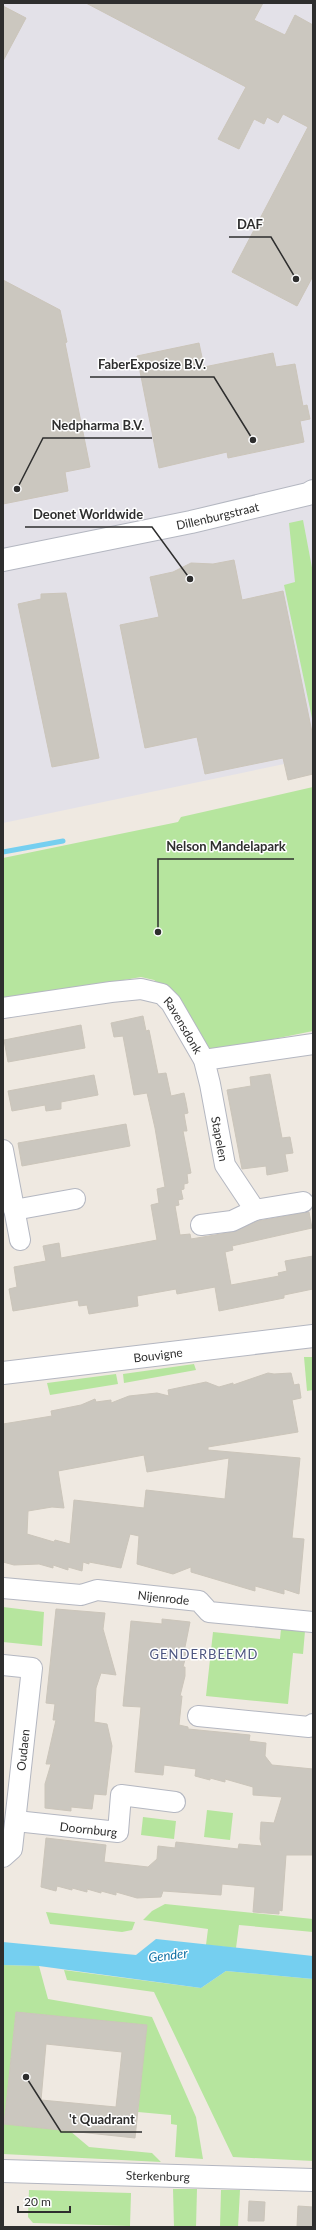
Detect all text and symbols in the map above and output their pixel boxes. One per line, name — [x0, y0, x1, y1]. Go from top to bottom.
callout: DAF — [229, 212, 271, 237]
text: DAF — [237, 216, 263, 232]
callout: FaberExposize B.V. — [90, 352, 214, 377]
text: FaberExposize B.V. — [98, 356, 206, 372]
callout: Nedpharma B.V. — [43, 413, 152, 438]
text: Nedpharma B.V. — [52, 417, 144, 433]
street label: Dillenburgstraat — [175, 498, 261, 532]
callout: Deonet Worldwide — [25, 502, 152, 527]
text: Deonet Worldwide — [33, 506, 143, 522]
callout: Nelson Mandelapark — [158, 834, 294, 859]
text: Nelson Mandelapark — [166, 838, 286, 854]
street label: Ravensdonk — [161, 993, 207, 1057]
street label: Stapelen — [209, 1115, 232, 1163]
street label: Bouvigne — [132, 1344, 183, 1365]
street label: Nijenrode — [137, 1587, 190, 1607]
district label: GENDERBEEMD — [150, 1646, 258, 1662]
street label: Oudaen — [13, 1728, 33, 1772]
street label: Doornburg — [59, 1818, 118, 1839]
water label: Gender — [147, 1945, 189, 1965]
callout: 't Quadrant — [61, 2107, 142, 2132]
text: 't Quadrant — [69, 2111, 135, 2127]
street label: Sterkenburg — [126, 2167, 190, 2184]
scale bar — [18, 2188, 70, 2214]
text: 20 m — [24, 2194, 51, 2209]

